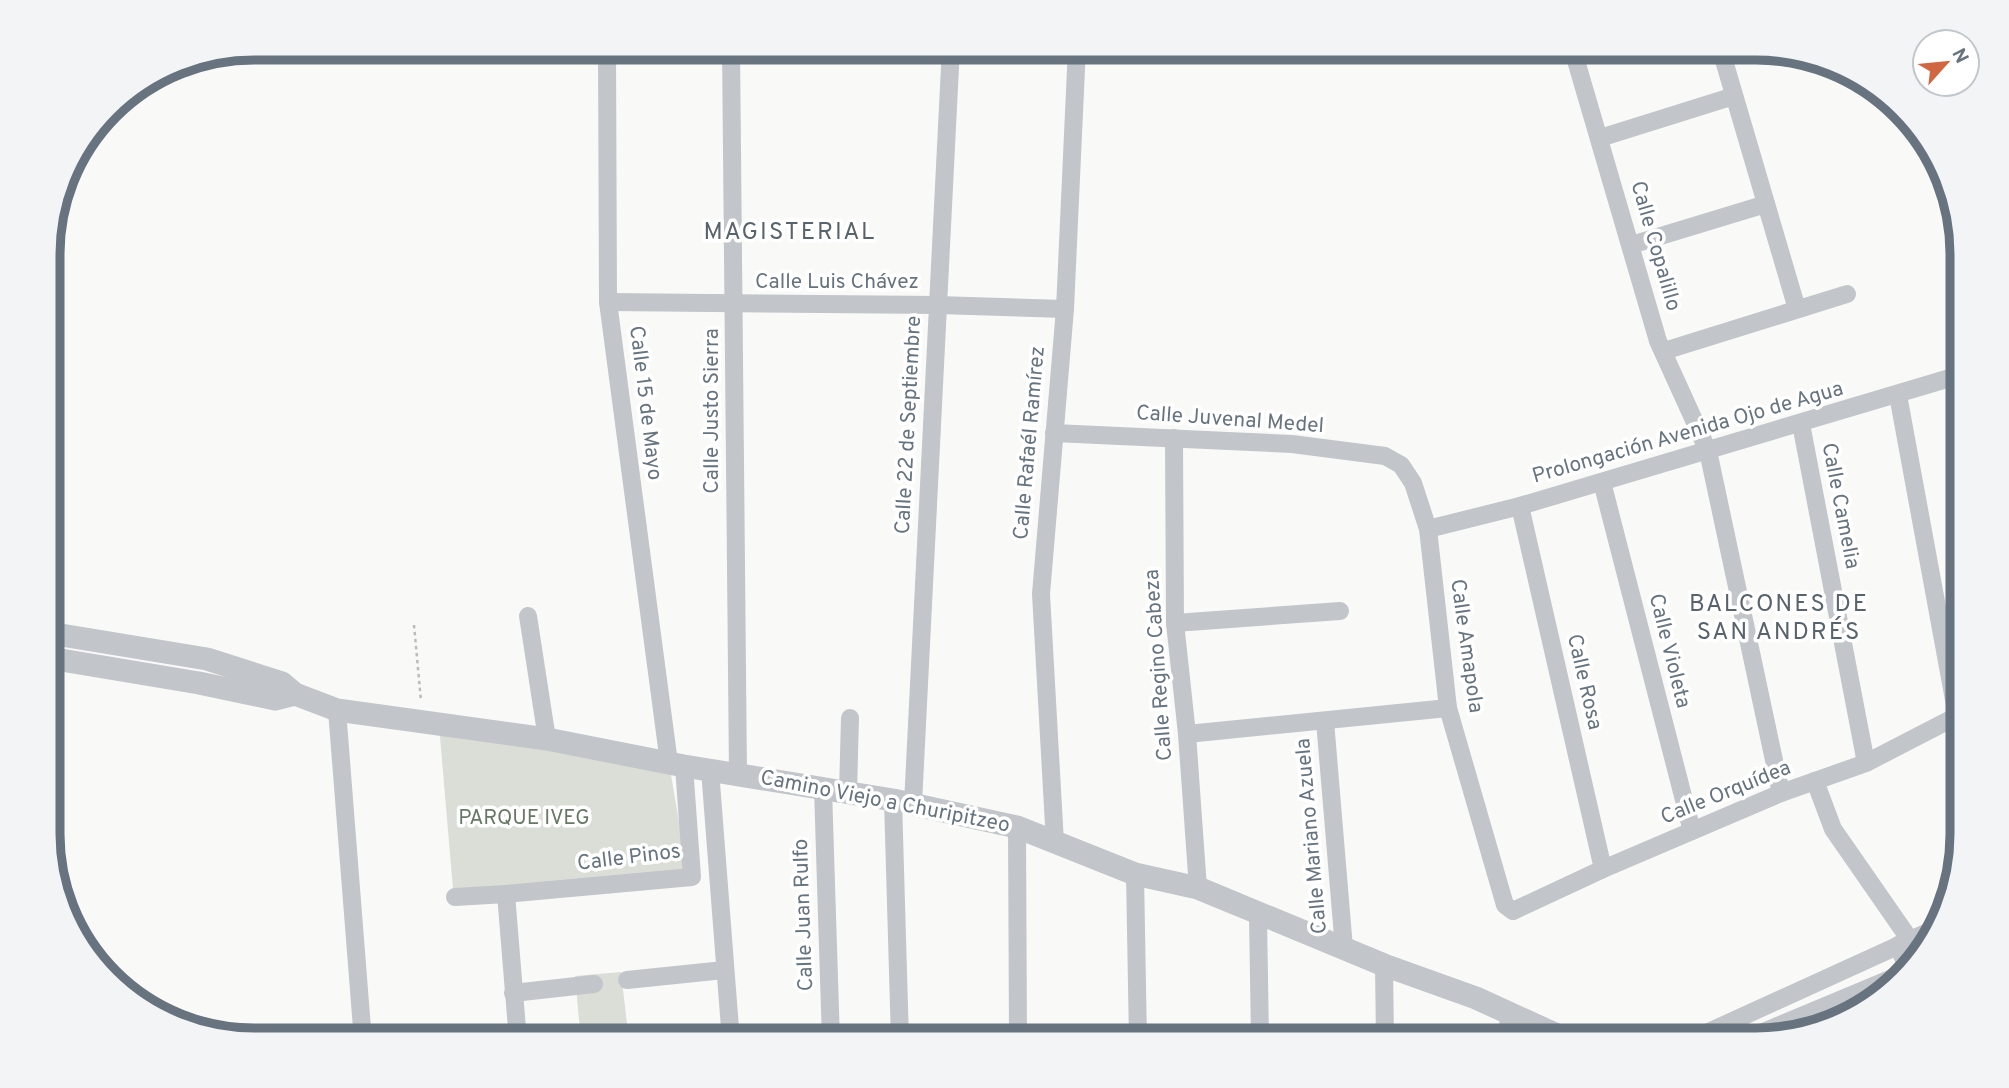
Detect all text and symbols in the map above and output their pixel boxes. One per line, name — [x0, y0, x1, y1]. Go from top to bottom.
north arrow — [1911, 28, 1981, 98]
text: N — [1946, 45, 1973, 68]
street label: Calle Copalillo — [1624, 178, 1686, 314]
district label: MAGISTERIAL — [704, 218, 876, 248]
street label: Calle Luis Chávez — [755, 269, 919, 296]
street label: Calle 22 de Septiembre — [890, 315, 928, 535]
street label: Calle 15 de Mayo — [622, 324, 668, 482]
street label: Calle Justo Sierra — [699, 328, 726, 494]
street label: Calle Rafaél Ramírez — [1008, 345, 1052, 541]
street label: Prolongación Avenida Ojo de Agua — [1529, 376, 1847, 490]
street label: Calle Juvenal Medel — [1135, 400, 1325, 440]
street label: Calle Camelia — [1815, 441, 1865, 571]
street label: Calle Regino Cabeza — [1139, 568, 1179, 762]
street label: Calle Amapola — [1443, 577, 1489, 715]
district label: BALCONES DE SAN ANDRÉS — [1689, 590, 1869, 648]
street label: Calle Violeta — [1642, 591, 1696, 711]
street label: Calle Rosa — [1560, 631, 1608, 733]
street label: Calle Mariano Azuela — [1290, 737, 1334, 935]
street label: Calle Orquídea — [1657, 755, 1795, 831]
street label: Camino Viejo a Churipitzeo — [758, 765, 1012, 839]
park label: PARQUE IVEG — [458, 805, 590, 832]
street label: Calle Pinos — [576, 838, 682, 878]
street label: Calle Juan Rulfo — [788, 838, 820, 992]

